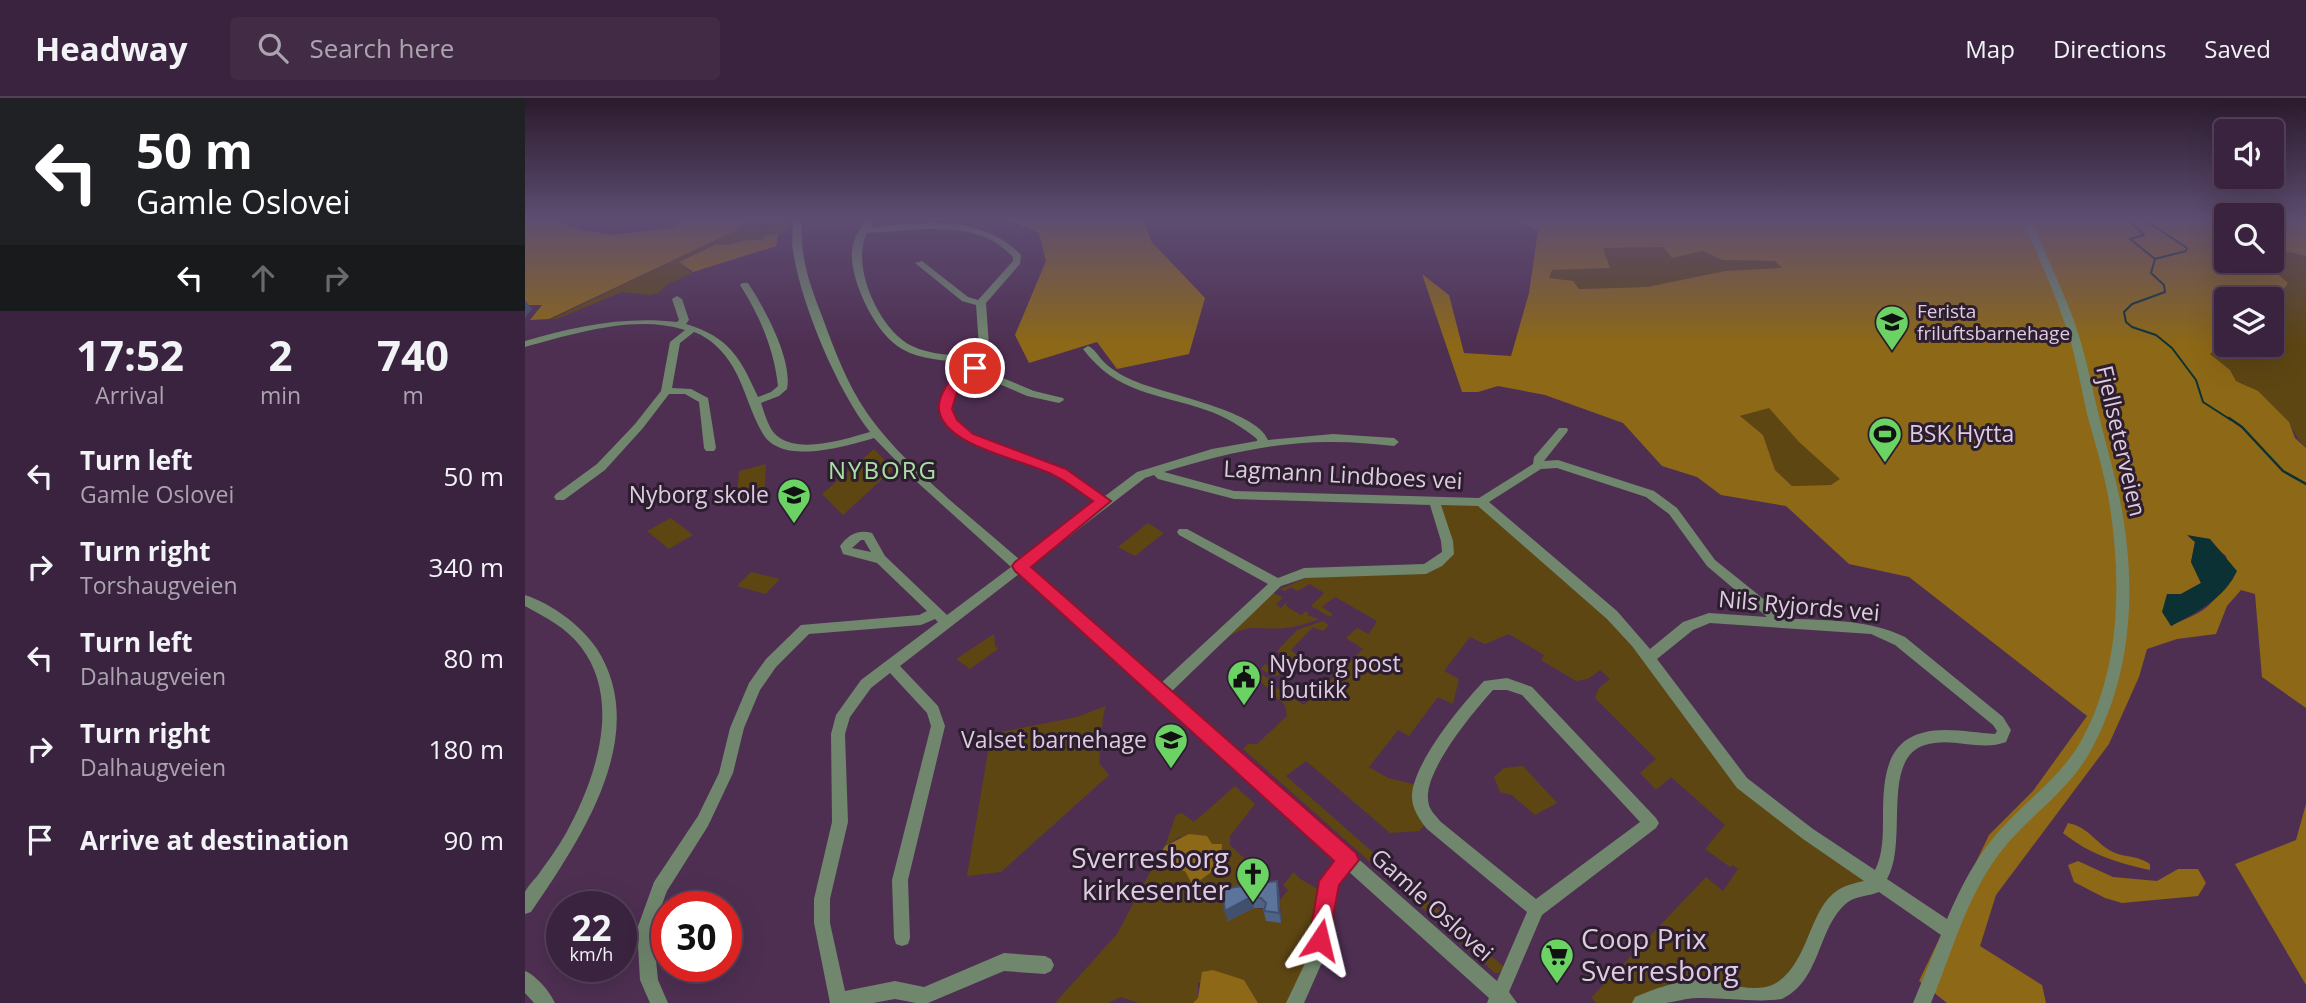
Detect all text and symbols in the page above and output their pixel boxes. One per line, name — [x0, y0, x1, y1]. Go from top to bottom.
search box — [230, 17, 720, 80]
text: Headway — [35, 26, 188, 71]
icon: search — [254, 29, 292, 67]
text: Search here — [310, 30, 454, 66]
text: Map — [1965, 32, 2015, 65]
text: Directions — [2053, 32, 2166, 65]
text: Saved — [2204, 32, 2271, 65]
text: 50 m — [136, 117, 253, 183]
map controls — [2214, 119, 2284, 357]
button: sound — [2214, 119, 2284, 189]
icon: left — [21, 126, 112, 217]
text: Gamle Oslovei — [136, 180, 351, 223]
button: search — [2214, 203, 2284, 273]
icon: left — [171, 259, 209, 297]
icon: ahead — [244, 259, 282, 297]
icon: right — [317, 259, 355, 297]
button: layers — [2214, 287, 2284, 357]
place label: Ferista friluftsbarnehage — [1917, 298, 2070, 346]
school or university icon: Ferista friluftsbarnehage — [1873, 303, 1911, 352]
text: 17:52 — [76, 326, 184, 383]
text: 2 — [268, 326, 293, 383]
text: 740 — [377, 326, 449, 383]
pin — [945, 338, 1005, 398]
icon: arrive — [956, 349, 994, 387]
street label: Fjellseterveien — [2089, 362, 2155, 519]
text: Arrival — [95, 379, 165, 411]
text: min — [260, 379, 301, 411]
text: m — [402, 379, 424, 411]
sports icon: BSK Hytta — [1866, 415, 1904, 464]
place label: BSK Hytta — [1909, 417, 2014, 449]
text: Turn left — [80, 442, 192, 478]
street label: Lagmann Lindboes vei — [1223, 452, 1463, 496]
district label: NYBORG — [828, 453, 938, 486]
icon: left — [21, 457, 59, 495]
text: 50 m — [443, 458, 504, 494]
school or university icon: Nyborg skole — [775, 476, 813, 525]
text: Gamle Oslovei — [80, 478, 234, 510]
place label: Nyborg skole — [629, 478, 769, 510]
text: Turn right — [80, 533, 211, 569]
icon: right — [21, 548, 59, 586]
text: 340 m — [429, 549, 504, 585]
text: Torshaugveien — [80, 569, 238, 601]
street label: Nils Ryjords vei — [1717, 582, 1881, 628]
text: Turn left — [80, 624, 192, 660]
icon: left — [21, 639, 59, 677]
text: 80 m — [443, 640, 504, 676]
place label: Nyborg post i butikk — [1269, 647, 1401, 705]
public building icon: Nyborg post i butikk — [1225, 658, 1263, 707]
text: Dalhaugveien — [80, 660, 226, 692]
text: Turn right — [80, 715, 211, 751]
school or university icon: Valset barnehage — [1152, 721, 1190, 770]
place label: Valset barnehage — [961, 723, 1147, 755]
icon: right — [21, 730, 59, 768]
text: 180 m — [429, 731, 504, 767]
text: Dalhaugveien — [80, 751, 226, 783]
icon: arrive — [21, 821, 59, 859]
text: Arrive at destination — [80, 822, 349, 858]
text: 90 m — [443, 822, 504, 858]
place label: Sverresborg kirkesenter — [1071, 838, 1230, 908]
street label: Gamle Oslovei — [1365, 841, 1501, 968]
church icon: Sverresborg kirkesenter — [1234, 855, 1272, 904]
speed limit sign: 30 — [651, 891, 742, 982]
position arrow — [1283, 903, 1357, 977]
text: 22 — [571, 904, 612, 951]
place label: Coop Prix Sverresborg — [1581, 919, 1739, 989]
supermarket icon: Coop Prix Sverresborg — [1538, 936, 1576, 985]
text: km/h — [570, 942, 613, 966]

